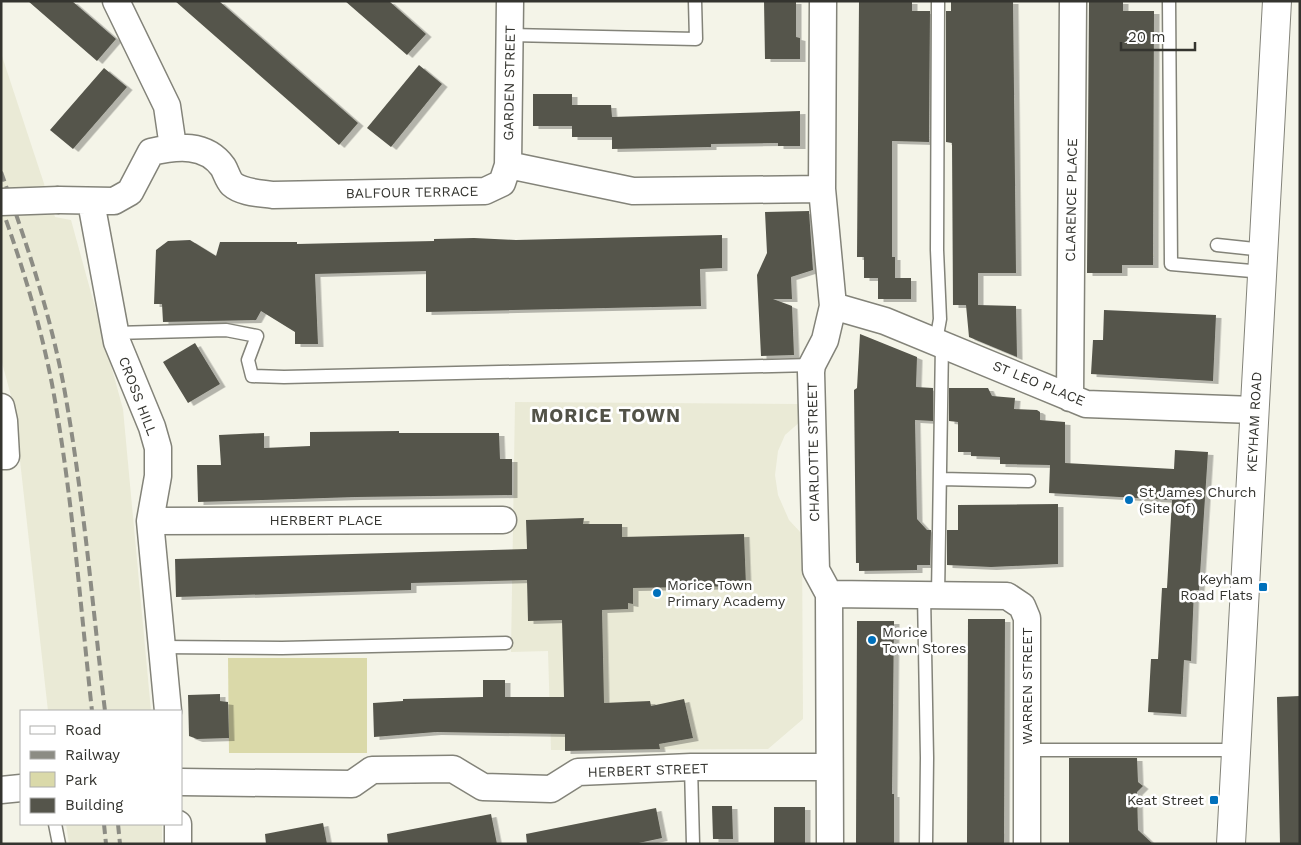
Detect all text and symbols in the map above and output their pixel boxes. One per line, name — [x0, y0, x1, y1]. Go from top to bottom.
scale bar — [1121, 20, 1195, 52]
street label: GARDEN STREET — [500, 25, 518, 141]
text: 20 m — [1128, 28, 1166, 46]
street label: CLARENCE PLACE — [1062, 138, 1080, 262]
street label: BALFOUR TERRACE — [346, 183, 478, 201]
street label: CROSS HILL — [116, 354, 160, 438]
street label: ST LEO PLACE — [991, 357, 1088, 409]
street label: KEYHAM ROAD — [1243, 371, 1265, 473]
street label: CHARLOTTE STREET — [804, 381, 822, 522]
district label: MORICE TOWN — [531, 404, 681, 427]
place label: St James Church (Site Of) — [1139, 484, 1256, 516]
marker: St James Church (Site Of) — [1123, 494, 1135, 506]
street label: HERBERT PLACE — [270, 512, 382, 528]
place label: Keyham Road Flats — [1180, 571, 1253, 603]
place label: Morice Town Primary Academy — [667, 577, 786, 609]
marker: Keyham Road Flats — [1257, 581, 1269, 593]
marker: Morice Town Primary Academy — [651, 587, 663, 599]
place label: Morice Town Stores — [882, 624, 966, 656]
street label: WARREN STREET — [1019, 627, 1035, 745]
marker: Morice Town Stores — [866, 634, 878, 646]
legend — [20, 710, 182, 825]
text: Road — [65, 721, 102, 739]
text: Railway — [65, 746, 120, 764]
street label: HERBERT STREET — [587, 760, 709, 780]
text: Park — [65, 771, 98, 789]
place label: Keat Street — [1127, 792, 1204, 808]
marker: Keat Street — [1208, 794, 1220, 806]
text: Building — [65, 796, 123, 814]

